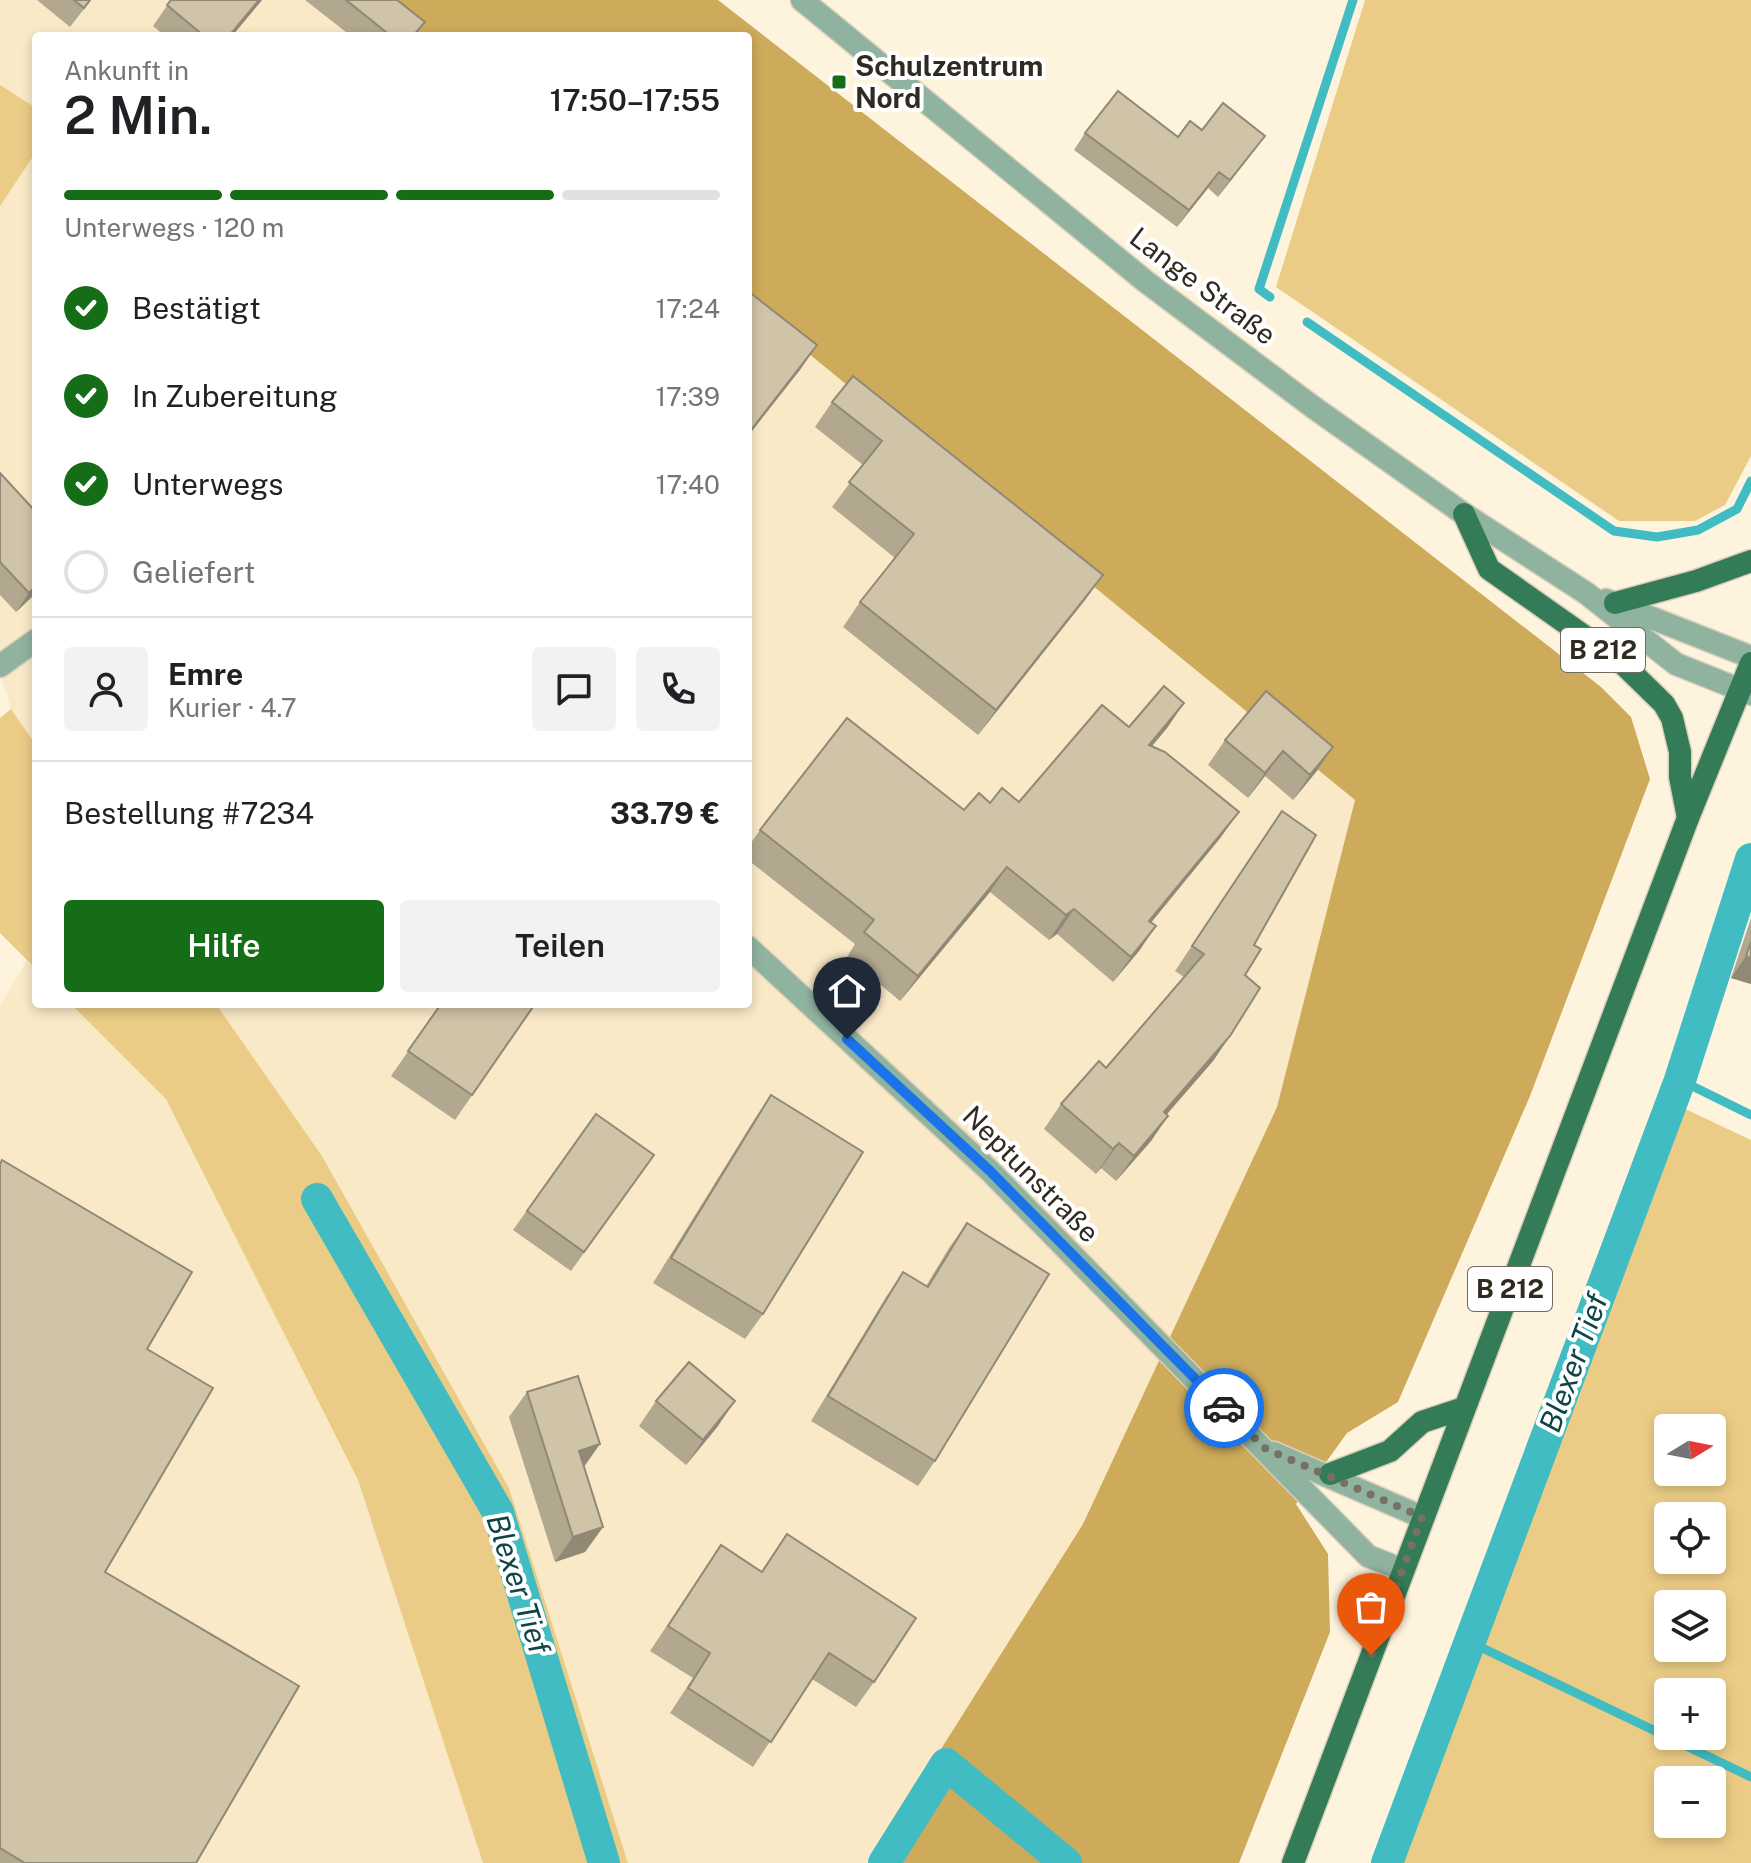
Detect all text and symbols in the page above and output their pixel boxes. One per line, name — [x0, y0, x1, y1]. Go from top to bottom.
place label: Schulzentrum Nord — [855, 49, 1043, 114]
text: Ankunft in — [64, 55, 189, 86]
marker: Schulzentrum Nord — [830, 73, 848, 91]
text: 17:50–17:55 — [550, 82, 720, 118]
text: 2 Min. — [64, 85, 212, 146]
text: Unterwegs · 120 m — [64, 212, 284, 243]
street label: Lange Straße — [1124, 220, 1283, 351]
icon: check — [64, 286, 108, 330]
text: Bestätigt — [132, 290, 261, 326]
text: 17:24 — [656, 293, 720, 324]
icon: check — [64, 374, 108, 418]
text: In Zubereitung — [132, 378, 338, 414]
text: 17:39 — [655, 381, 720, 412]
icon: check — [64, 462, 108, 506]
text: Unterwegs — [132, 466, 283, 502]
text: 17:40 — [656, 469, 720, 500]
text: Geliefert — [132, 554, 255, 590]
road number: B 212 — [1561, 628, 1645, 672]
button: person — [64, 647, 148, 731]
button: chat — [532, 647, 616, 731]
button: phone — [636, 647, 720, 731]
text: Emre — [168, 656, 243, 692]
text: Kurier · 4.7 — [168, 692, 297, 723]
text: Bestellung #7234 — [64, 795, 314, 831]
text: 33.79 € — [610, 795, 720, 831]
button: Hilfe — [64, 900, 384, 992]
button: Teilen — [400, 900, 720, 992]
pin — [813, 957, 881, 1039]
icon: home — [825, 969, 869, 1013]
street label: Neptunstraße — [956, 1099, 1106, 1249]
road number: B 212 — [1468, 1267, 1552, 1311]
water label: Blexer Tief — [1531, 1287, 1615, 1437]
courier — [1184, 1368, 1264, 1448]
icon: car — [1202, 1386, 1246, 1430]
north arrow — [1654, 1414, 1726, 1486]
map controls — [1654, 1414, 1726, 1838]
button: locate — [1654, 1502, 1726, 1574]
water label: Blexer Tief — [479, 1509, 559, 1660]
pin — [1337, 1573, 1405, 1655]
icon: bag — [1349, 1585, 1393, 1629]
button: layers — [1654, 1590, 1726, 1662]
button: + — [1654, 1678, 1726, 1750]
button: − — [1654, 1766, 1726, 1838]

